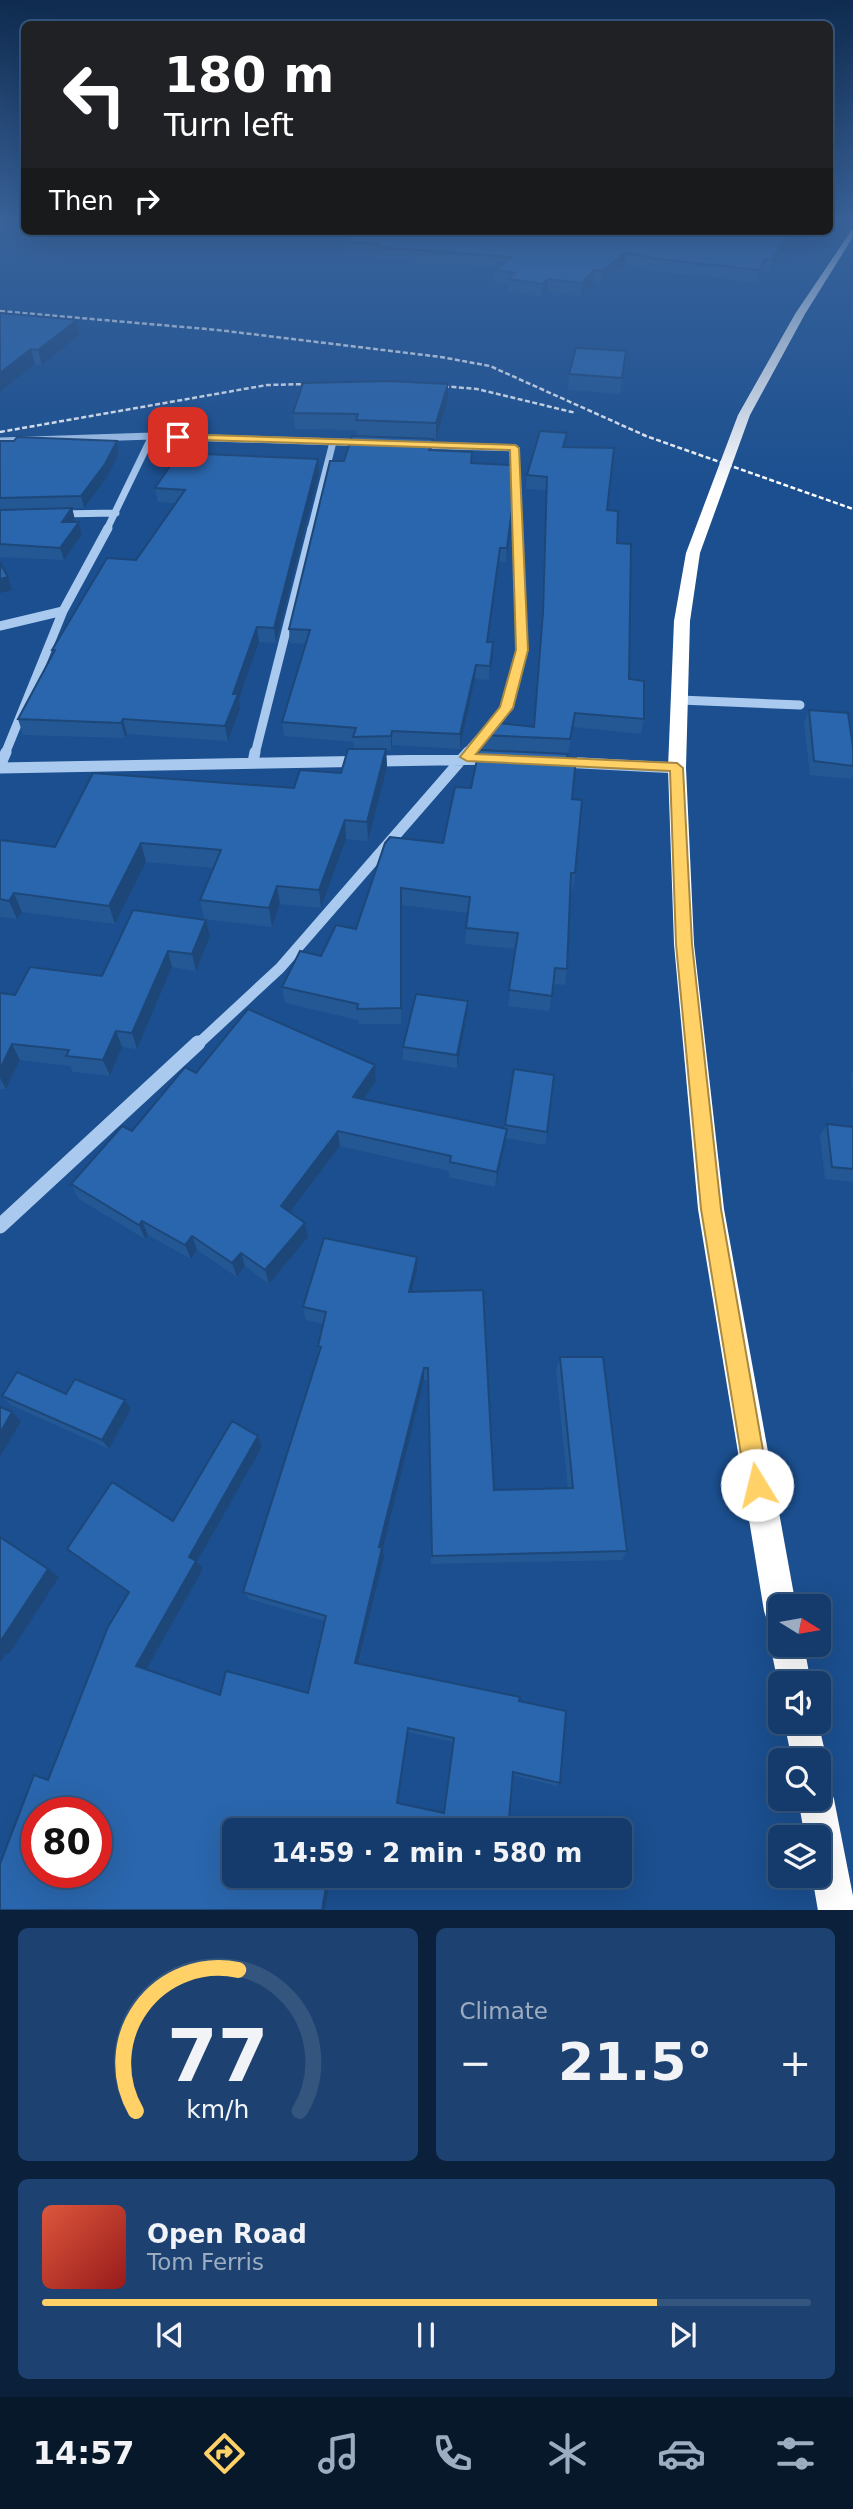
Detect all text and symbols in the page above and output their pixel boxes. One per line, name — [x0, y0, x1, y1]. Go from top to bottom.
text: 180 m — [164, 47, 334, 104]
icon: left — [49, 49, 140, 140]
text: Turn left — [164, 106, 294, 144]
icon: right — [128, 182, 166, 220]
text: Then — [49, 186, 114, 216]
pin — [148, 407, 208, 467]
icon: arrive — [159, 418, 197, 456]
position arrow — [720, 1448, 794, 1522]
north arrow — [768, 1594, 831, 1657]
map controls — [768, 1594, 831, 1888]
button: sound — [768, 1671, 831, 1734]
button: search — [768, 1748, 831, 1811]
speed limit sign: 80 — [21, 1797, 112, 1888]
button: layers — [768, 1825, 831, 1888]
text: 14:59 · 2 min · 580 m — [272, 1838, 582, 1868]
text: Climate — [460, 1998, 548, 2024]
text: 77 — [167, 2013, 268, 2098]
text: 21.5° — [558, 2032, 712, 2092]
text: − — [460, 2041, 491, 2085]
text: + — [779, 2041, 811, 2085]
text: km/h — [186, 2094, 249, 2123]
text: Open Road — [147, 2219, 307, 2249]
text: Tom Ferris — [147, 2249, 264, 2275]
icon: previous — [151, 2316, 189, 2354]
icon: pause — [407, 2316, 445, 2354]
icon: next — [664, 2316, 702, 2354]
icon: directions — [200, 2429, 249, 2478]
icon: music — [314, 2429, 363, 2478]
icon: phone — [428, 2429, 477, 2478]
icon: climate — [543, 2429, 592, 2478]
icon: car — [657, 2429, 706, 2478]
icon: filters — [771, 2429, 820, 2478]
text: 14:57 — [33, 2434, 135, 2472]

